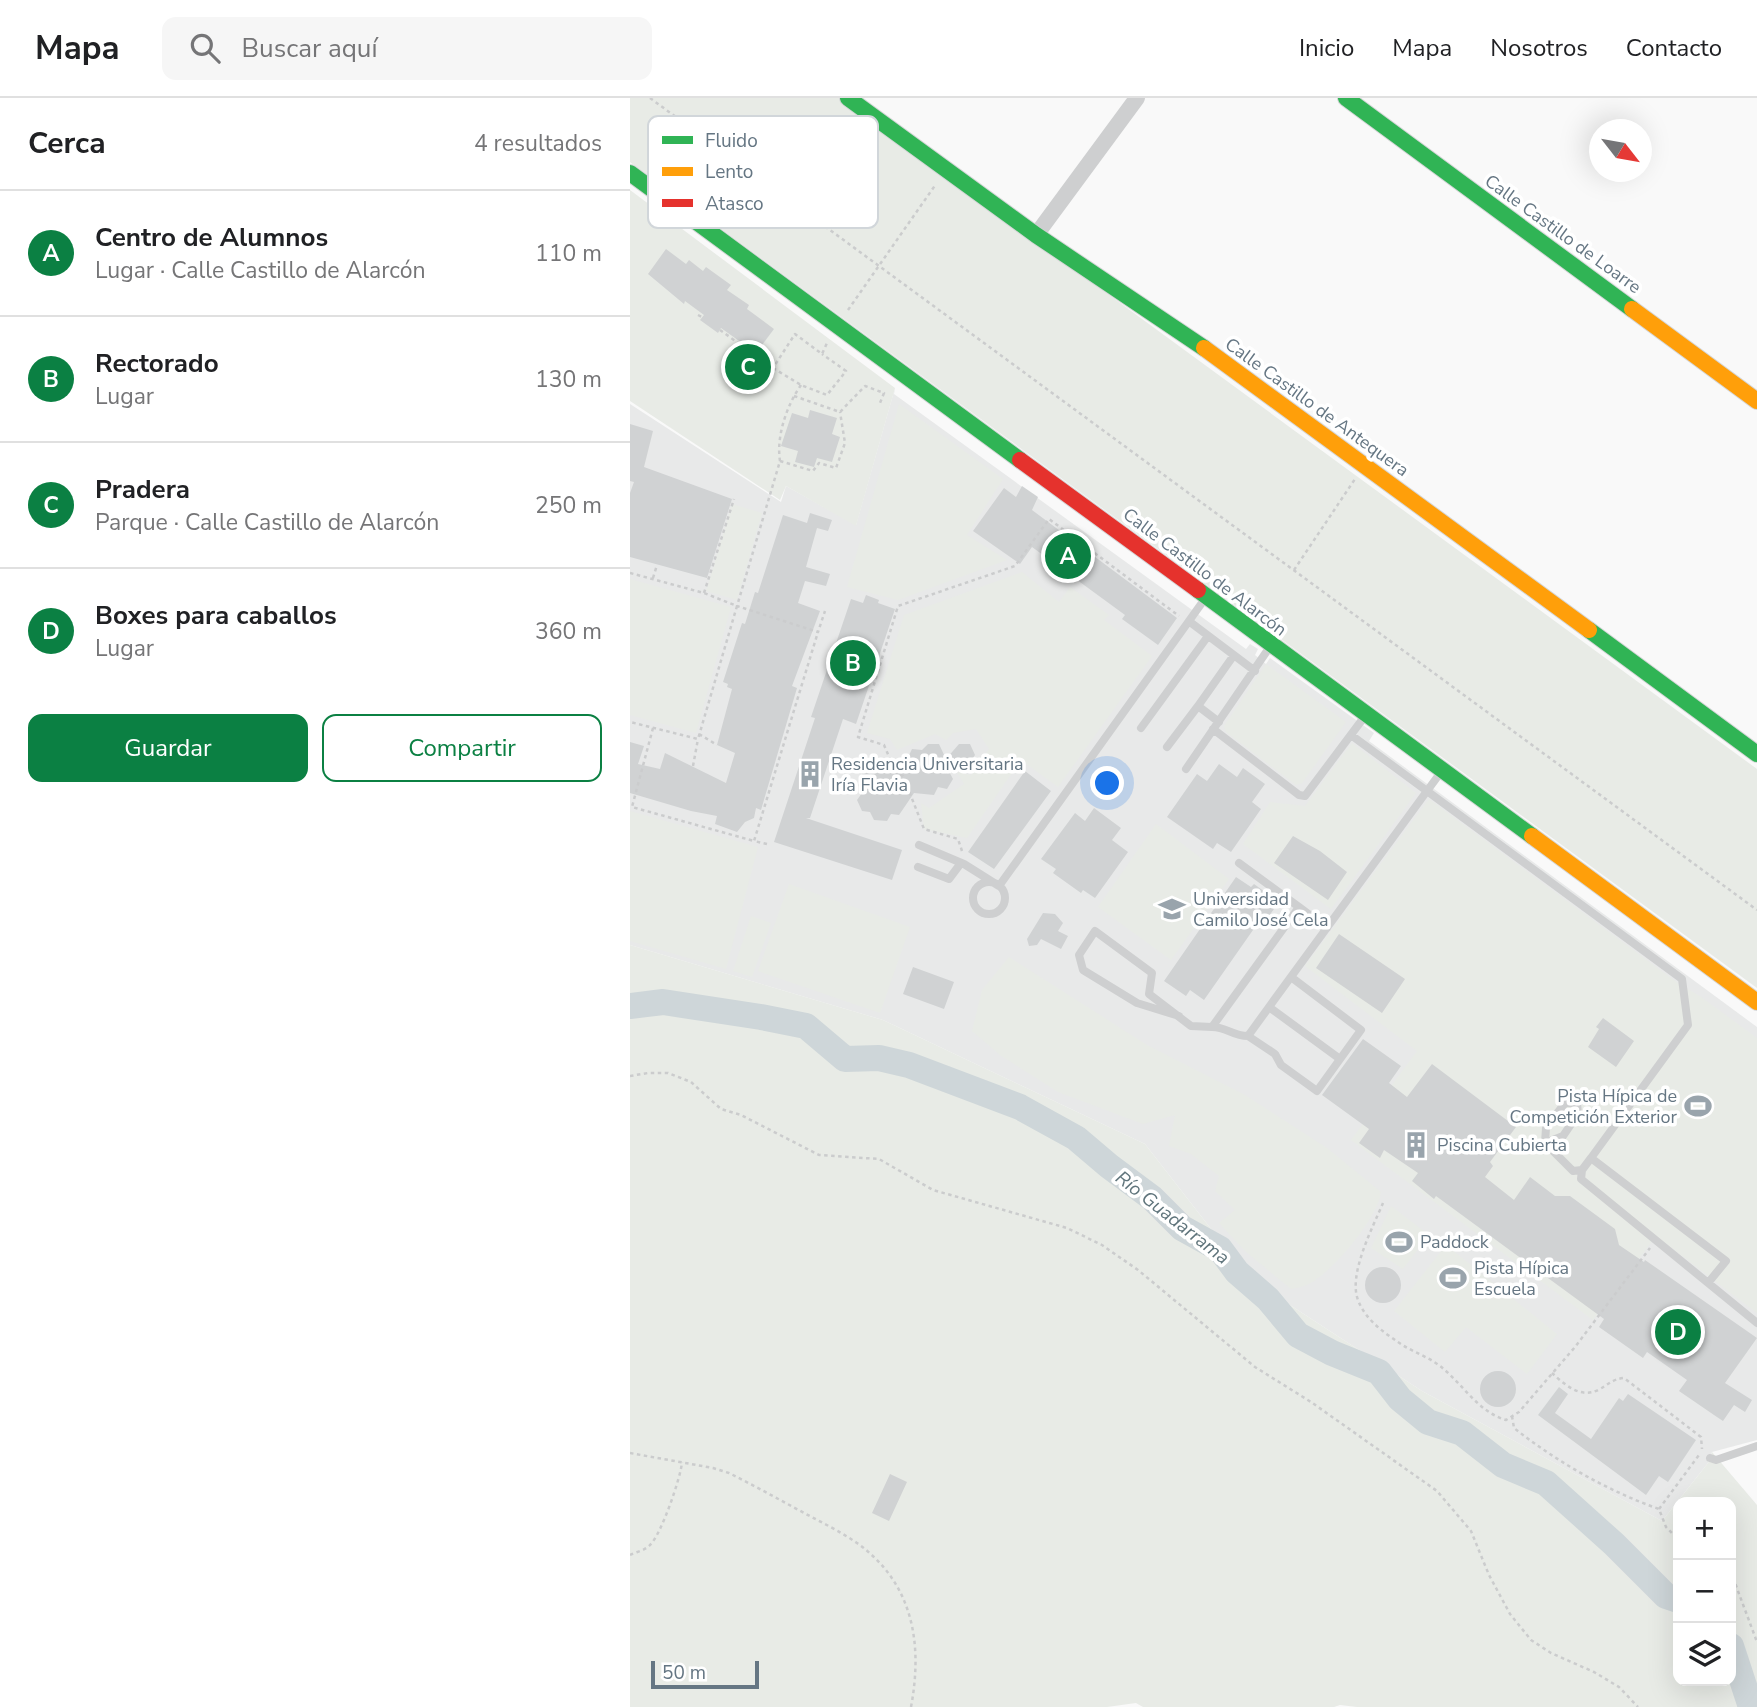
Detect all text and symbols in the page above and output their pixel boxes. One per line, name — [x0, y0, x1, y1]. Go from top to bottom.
search box — [162, 17, 652, 80]
text: Mapa — [35, 26, 120, 71]
icon: search — [186, 29, 224, 67]
text: Buscar aquí — [242, 31, 377, 66]
text: Inicio — [1299, 32, 1354, 64]
text: Mapa — [1392, 32, 1452, 64]
text: Nosotros — [1490, 32, 1588, 64]
text: Contacto — [1626, 32, 1722, 64]
legend — [648, 116, 878, 228]
north arrow — [1589, 119, 1652, 182]
text: Cerca — [28, 123, 106, 164]
text: 4 resultados — [474, 128, 602, 159]
text: Fluido — [705, 128, 758, 154]
text: Lento — [705, 159, 753, 185]
street label: Calle Castillo de Loarre — [1480, 169, 1646, 299]
text: Atasco — [705, 191, 764, 217]
text: Centro de Alumnos — [95, 220, 328, 255]
text: A — [42, 238, 60, 269]
text: 110 m — [535, 238, 602, 269]
text: Lugar · Calle Castillo de Alarcón — [95, 255, 426, 286]
street label: Calle Castillo de Antequera — [1220, 332, 1414, 482]
pin: C — [725, 341, 771, 393]
text: Rectorado — [95, 346, 219, 381]
text: B — [43, 364, 59, 395]
text: 130 m — [535, 364, 602, 395]
text: Lugar — [95, 381, 154, 412]
text: Pradera — [95, 472, 190, 507]
text: C — [43, 490, 59, 521]
text: 250 m — [535, 490, 602, 521]
street label: Calle Castillo de Alarcón — [1118, 502, 1292, 642]
text: Parque · Calle Castillo de Alarcón — [95, 507, 439, 538]
pin: A — [1045, 530, 1091, 582]
text: Boxes para caballos — [95, 598, 337, 633]
text: D — [42, 616, 60, 647]
text: 360 m — [535, 616, 602, 647]
text: Lugar — [95, 633, 154, 664]
pin: B — [830, 637, 876, 689]
button: Guardar — [28, 714, 308, 782]
button: Compartir — [322, 714, 602, 782]
place label: Residencia Universitaria Iría Flavia — [831, 752, 1024, 797]
building icon: Residencia Universitaria Iría Flavia — [795, 759, 825, 789]
your location — [1090, 766, 1124, 800]
place label: Universidad Camilo José Cela — [1193, 887, 1328, 932]
school or university icon: Universidad Camilo José Cela — [1157, 894, 1187, 924]
place label: Pista Hípica de Competición Exterior — [1509, 1084, 1678, 1129]
sports icon: Pista Hípica de Competición Exterior — [1683, 1091, 1713, 1121]
building icon: Piscina Cubierta — [1401, 1130, 1431, 1160]
place label: Piscina Cubierta — [1437, 1133, 1567, 1157]
water label: Río Guadarrama — [1110, 1165, 1235, 1271]
sports icon: Paddock — [1384, 1227, 1414, 1257]
place label: Paddock — [1420, 1230, 1490, 1254]
place label: Pista Hípica Escuela — [1474, 1256, 1569, 1301]
sports icon: Pista Hípica Escuela — [1438, 1263, 1468, 1293]
pin: D — [1655, 1306, 1701, 1358]
map controls — [1673, 1497, 1736, 1686]
button: + — [1673, 1497, 1736, 1560]
button: − — [1673, 1560, 1736, 1623]
button: layers — [1673, 1623, 1736, 1686]
scale bar — [651, 1658, 760, 1690]
text: 50 m — [662, 1660, 706, 1686]

